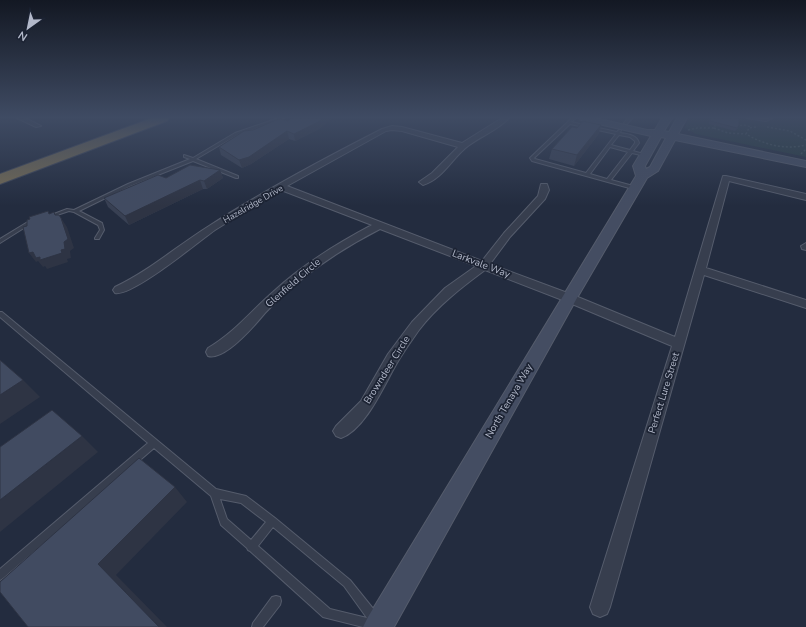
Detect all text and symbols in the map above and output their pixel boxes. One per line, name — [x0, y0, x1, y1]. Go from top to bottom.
north arrow — [8, 8, 48, 48]
text: N — [15, 27, 30, 44]
street label: Hazelridge Drive — [221, 182, 285, 226]
street label: Larkvale Way — [450, 247, 513, 282]
street label: Glenfield Circle — [262, 255, 324, 311]
street label: Browndeer Circle — [360, 333, 414, 407]
street label: Perfect Lure Street — [645, 350, 683, 435]
street label: North Tenaya Way — [482, 360, 536, 441]

